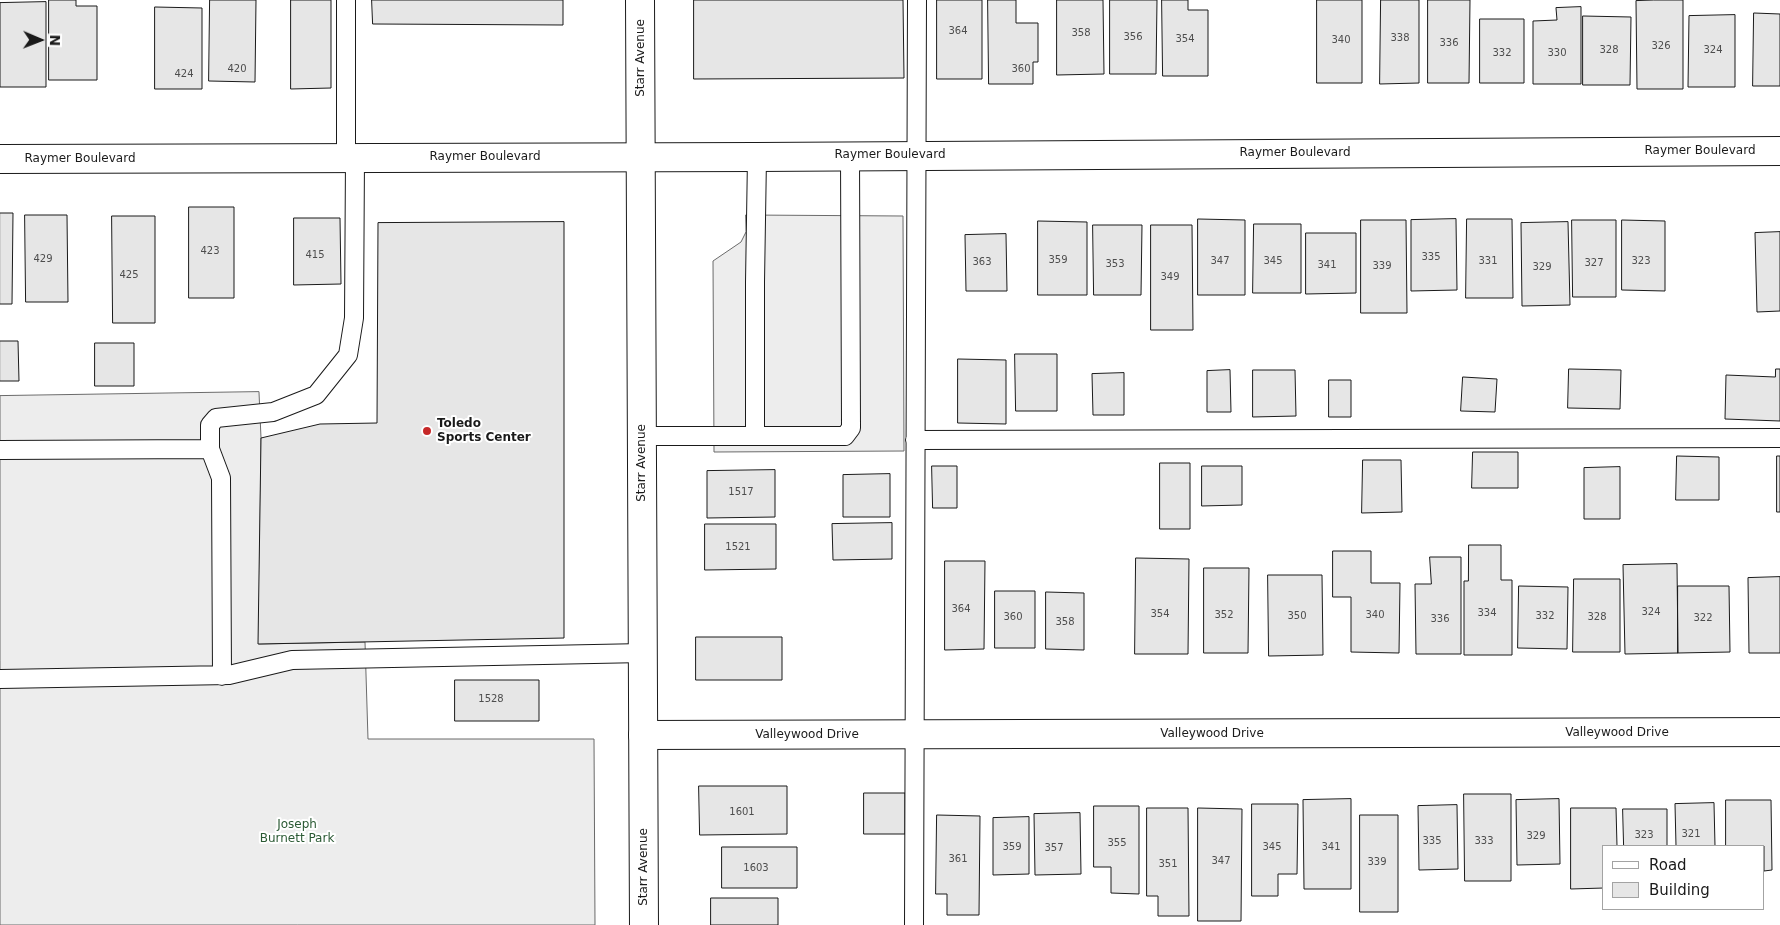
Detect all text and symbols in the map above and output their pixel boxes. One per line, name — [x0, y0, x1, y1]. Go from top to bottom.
north arrow — [15, 15, 65, 65]
street label: Starr Avenue — [634, 19, 648, 97]
house number: 364 — [948, 25, 968, 37]
house number: 358 — [1071, 27, 1091, 39]
house number: 356 — [1123, 31, 1143, 43]
house number: 338 — [1390, 32, 1410, 44]
house number: 354 — [1175, 33, 1195, 45]
text: N — [47, 34, 63, 46]
house number: 340 — [1331, 34, 1351, 46]
house number: 336 — [1439, 37, 1459, 49]
house number: 326 — [1651, 40, 1671, 52]
house number: 328 — [1599, 44, 1619, 56]
house number: 324 — [1703, 44, 1723, 56]
house number: 332 — [1492, 47, 1512, 59]
house number: 330 — [1547, 47, 1567, 59]
house number: 420 — [227, 63, 247, 75]
house number: 360 — [1011, 63, 1031, 75]
house number: 424 — [174, 68, 194, 80]
street label: Raymer Boulevard — [1644, 144, 1756, 158]
street label: Raymer Boulevard — [1239, 146, 1351, 160]
street label: Raymer Boulevard — [834, 148, 946, 162]
street label: Raymer Boulevard — [429, 150, 541, 164]
street label: Raymer Boulevard — [24, 152, 136, 166]
house number: 423 — [200, 245, 220, 257]
house number: 415 — [305, 249, 325, 261]
house number: 335 — [1421, 251, 1441, 263]
house number: 429 — [33, 253, 53, 265]
house number: 359 — [1048, 254, 1068, 266]
house number: 347 — [1210, 255, 1230, 267]
house number: 345 — [1263, 255, 1283, 267]
house number: 331 — [1478, 255, 1498, 267]
house number: 323 — [1631, 255, 1651, 267]
house number: 363 — [972, 256, 992, 268]
house number: 327 — [1584, 257, 1604, 269]
house number: 353 — [1105, 258, 1125, 270]
house number: 341 — [1317, 259, 1337, 271]
house number: 339 — [1372, 260, 1392, 272]
house number: 329 — [1532, 261, 1552, 273]
house number: 425 — [119, 269, 139, 281]
house number: 349 — [1160, 271, 1180, 283]
place label: Toledo Sports Center — [437, 417, 531, 445]
street label: Starr Avenue — [635, 424, 649, 502]
marker: Toledo Sports Center — [421, 425, 433, 437]
house number: 1517 — [728, 486, 754, 498]
house number: 1521 — [725, 541, 751, 553]
house number: 364 — [951, 603, 971, 615]
house number: 324 — [1641, 606, 1661, 618]
house number: 334 — [1477, 607, 1497, 619]
house number: 354 — [1150, 608, 1170, 620]
house number: 352 — [1214, 609, 1234, 621]
house number: 340 — [1365, 609, 1385, 621]
house number: 350 — [1287, 610, 1307, 622]
house number: 332 — [1535, 610, 1555, 622]
house number: 360 — [1003, 611, 1023, 623]
house number: 328 — [1587, 611, 1607, 623]
house number: 322 — [1693, 612, 1713, 624]
house number: 336 — [1430, 613, 1450, 625]
house number: 358 — [1055, 616, 1075, 628]
house number: 1528 — [478, 693, 504, 705]
street label: Valleywood Drive — [1565, 726, 1669, 740]
street label: Valleywood Drive — [1160, 727, 1264, 741]
street label: Valleywood Drive — [755, 728, 859, 742]
house number: 1601 — [729, 806, 755, 818]
park label: Joseph Burnett Park — [260, 818, 334, 846]
street label: Starr Avenue — [637, 828, 651, 906]
house number: 321 — [1681, 828, 1701, 840]
house number: 323 — [1634, 829, 1654, 841]
house number: 329 — [1526, 830, 1546, 842]
house number: 335 — [1422, 835, 1442, 847]
house number: 333 — [1474, 835, 1494, 847]
house number: 355 — [1107, 837, 1127, 849]
house number: 359 — [1002, 841, 1022, 853]
house number: 345 — [1262, 841, 1282, 853]
house number: 341 — [1321, 841, 1341, 853]
house number: 357 — [1044, 842, 1064, 854]
legend — [1602, 845, 1765, 910]
house number: 361 — [948, 853, 968, 865]
house number: 347 — [1211, 855, 1231, 867]
house number: 339 — [1367, 856, 1387, 868]
text: Road — [1649, 856, 1687, 874]
house number: 351 — [1158, 858, 1178, 870]
house number: 1603 — [743, 862, 769, 874]
text: Building — [1649, 881, 1710, 899]

